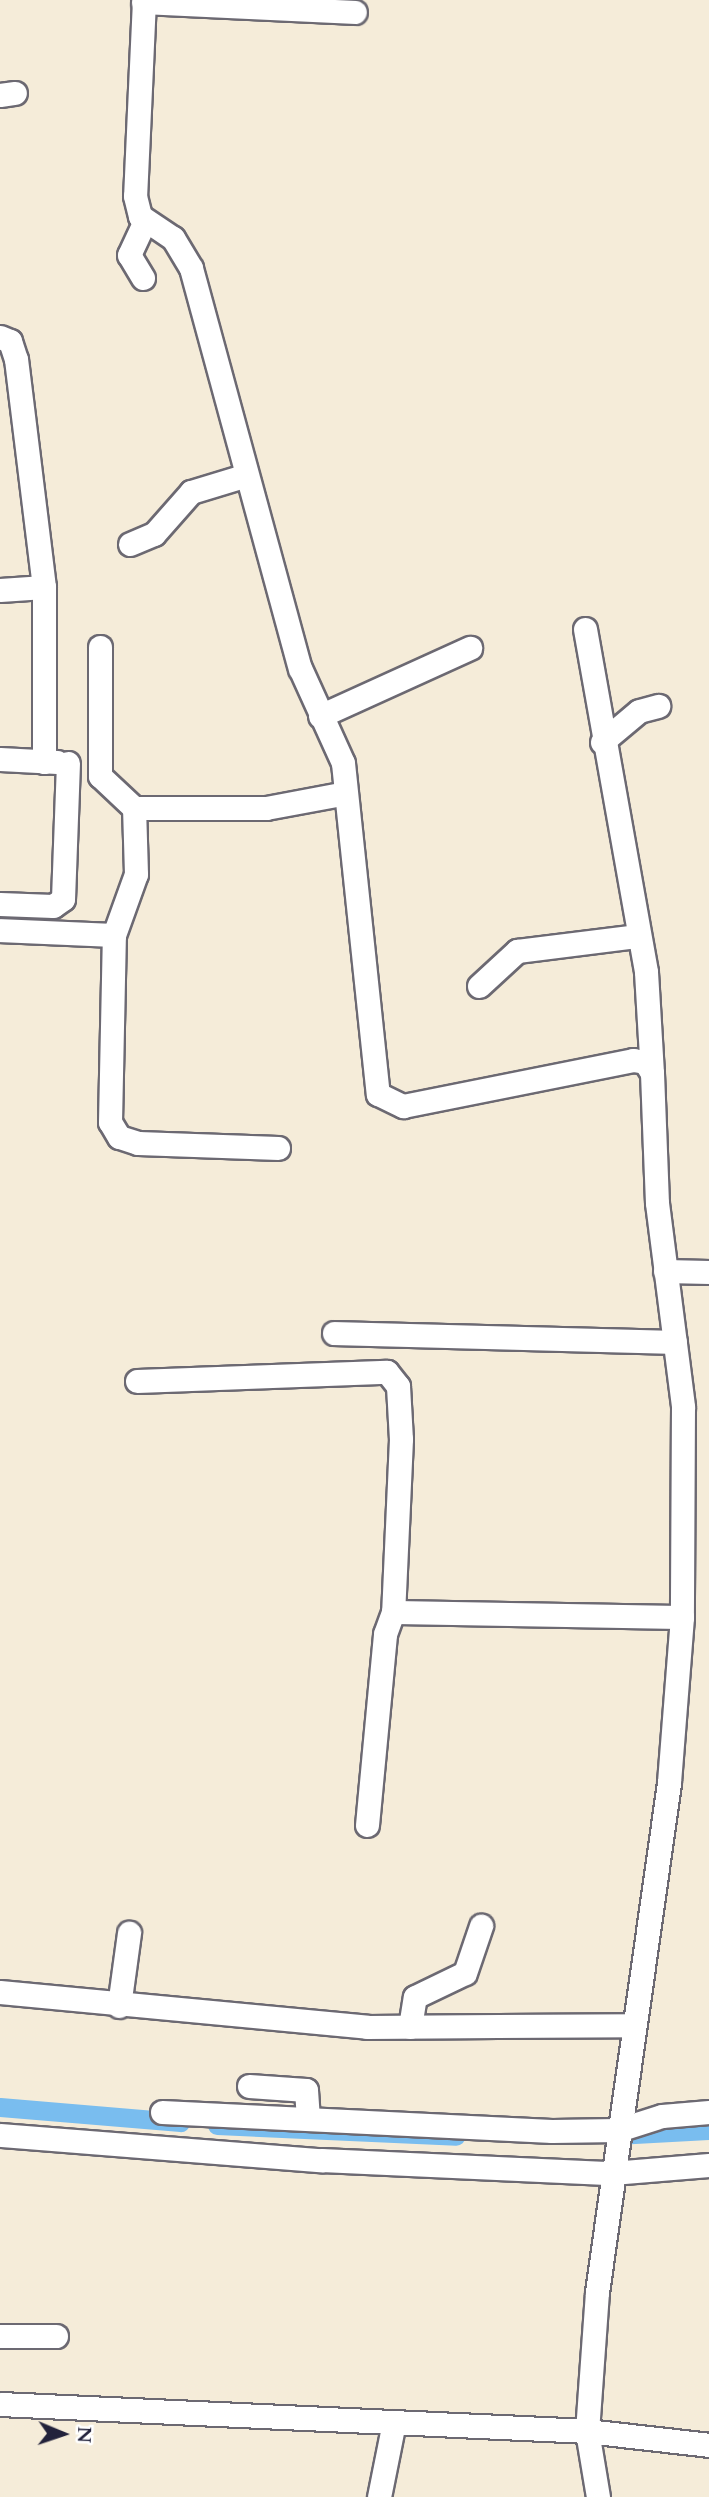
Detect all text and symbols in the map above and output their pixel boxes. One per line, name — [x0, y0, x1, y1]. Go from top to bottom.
north arrow — [28, 2399, 98, 2469]
text: N — [71, 2426, 97, 2443]

